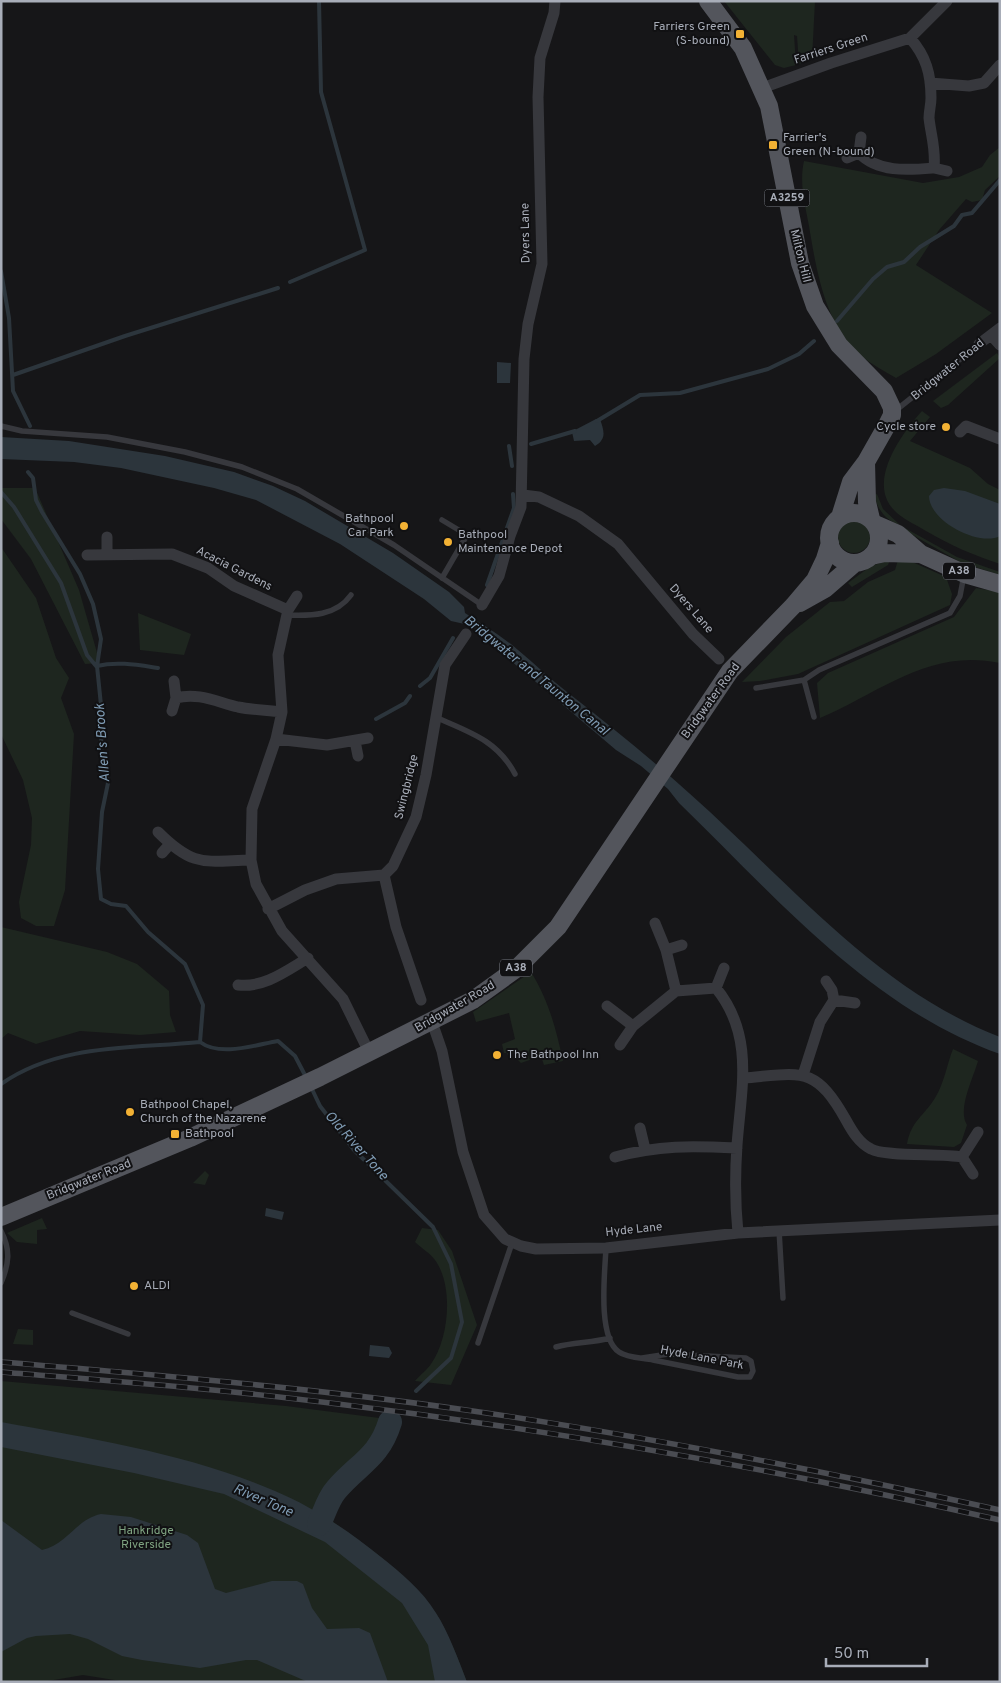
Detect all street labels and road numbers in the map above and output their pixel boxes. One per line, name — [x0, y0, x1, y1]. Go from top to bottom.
street label: Farriers Green — [792, 30, 870, 68]
road number: A3259 — [764, 190, 810, 207]
street label: Dyers Lane — [517, 203, 535, 263]
street label: Milton Hill — [786, 228, 814, 284]
street label: Bridgwater Road — [908, 335, 988, 405]
street label: Acacia Gardens — [193, 543, 275, 595]
road number: A38 — [943, 562, 975, 580]
street label: Dyers Lane — [665, 581, 717, 637]
street label: Bridgwater Road — [678, 660, 744, 742]
street label: Swingbridge — [391, 753, 423, 821]
road number: A38 — [500, 960, 532, 976]
street label: Bridgwater Road — [412, 978, 498, 1036]
street label: Bridgwater Road — [44, 1156, 134, 1204]
street label: Hyde Lane — [605, 1219, 663, 1241]
street label: Hyde Lane Park — [659, 1342, 745, 1374]

